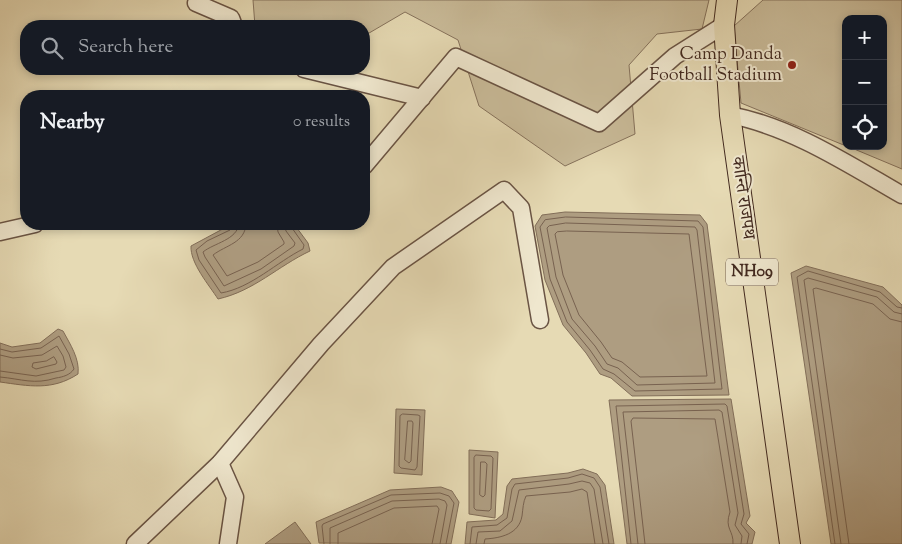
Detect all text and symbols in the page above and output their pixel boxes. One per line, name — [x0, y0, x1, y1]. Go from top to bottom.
map controls — [842, 15, 887, 150]
button: + — [842, 15, 887, 60]
search box — [20, 20, 370, 75]
icon: search — [38, 34, 66, 62]
text: Search here — [78, 34, 173, 61]
place label: Camp Danda Football Stadium — [649, 42, 782, 89]
marker: Camp Danda Football Stadium — [786, 59, 798, 71]
button: − — [842, 60, 887, 105]
button: locate — [842, 105, 887, 150]
text: Nearby — [40, 108, 105, 138]
text: 0 results — [293, 111, 350, 134]
street label: कान्ति राजपथ — [723, 154, 761, 243]
road number: NH09 — [726, 258, 778, 286]

